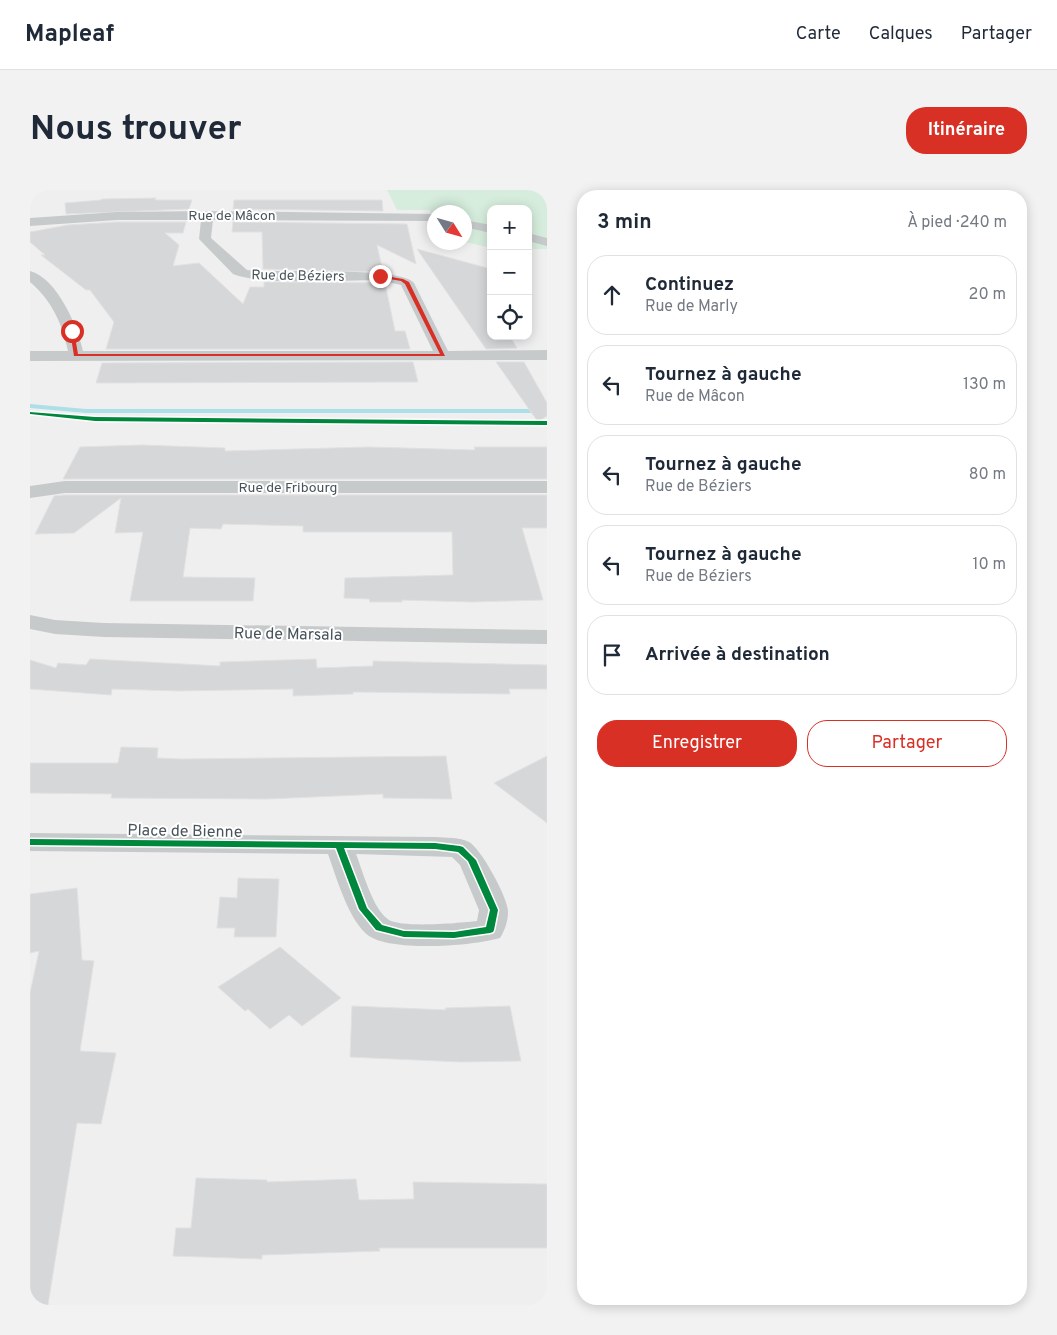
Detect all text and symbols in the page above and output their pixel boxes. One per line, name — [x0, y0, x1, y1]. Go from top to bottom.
text: Mapleaf — [25, 20, 114, 50]
text: Carte — [796, 23, 841, 46]
text: Calques — [869, 23, 933, 46]
text: Partager — [961, 23, 1032, 46]
button: Itinéraire — [906, 107, 1027, 154]
text: Nous trouver — [30, 108, 242, 152]
north arrow — [427, 205, 472, 250]
map controls — [487, 205, 532, 340]
button: + — [487, 205, 532, 250]
street label: Rue de Mâcon — [188, 208, 276, 225]
text: 3 min — [597, 209, 652, 236]
text: À pied · 240 m — [907, 213, 1007, 233]
button: − — [487, 250, 532, 295]
route end — [369, 265, 392, 288]
street label: Rue de Béziers — [251, 267, 345, 286]
text: Continuez — [645, 273, 734, 297]
icon: ahead — [598, 281, 626, 309]
text: 20 m — [969, 285, 1006, 305]
button: locate — [487, 295, 532, 340]
text: Rue de Marly — [645, 297, 738, 317]
route start — [61, 320, 84, 343]
text: Tournez à gauche — [645, 363, 802, 387]
icon: left — [598, 371, 626, 399]
text: 130 m — [963, 375, 1006, 395]
text: Rue de Mâcon — [645, 387, 745, 407]
text: Tournez à gauche — [645, 453, 802, 477]
icon: left — [598, 461, 626, 489]
text: 80 m — [969, 465, 1006, 485]
text: Rue de Béziers — [645, 477, 752, 497]
street label: Rue de Fribourg — [238, 480, 338, 497]
text: Tournez à gauche — [645, 543, 802, 567]
icon: left — [598, 551, 626, 579]
text: 10 m — [972, 555, 1006, 575]
text: Rue de Béziers — [645, 567, 752, 587]
street label: Rue de Marsala — [234, 624, 342, 646]
icon: arrive — [598, 641, 626, 669]
text: Arrivée à destination — [645, 643, 830, 667]
button: Enregistrer — [597, 720, 797, 767]
button: Partager — [807, 720, 1007, 767]
street label: Place de Bienne — [127, 821, 243, 843]

